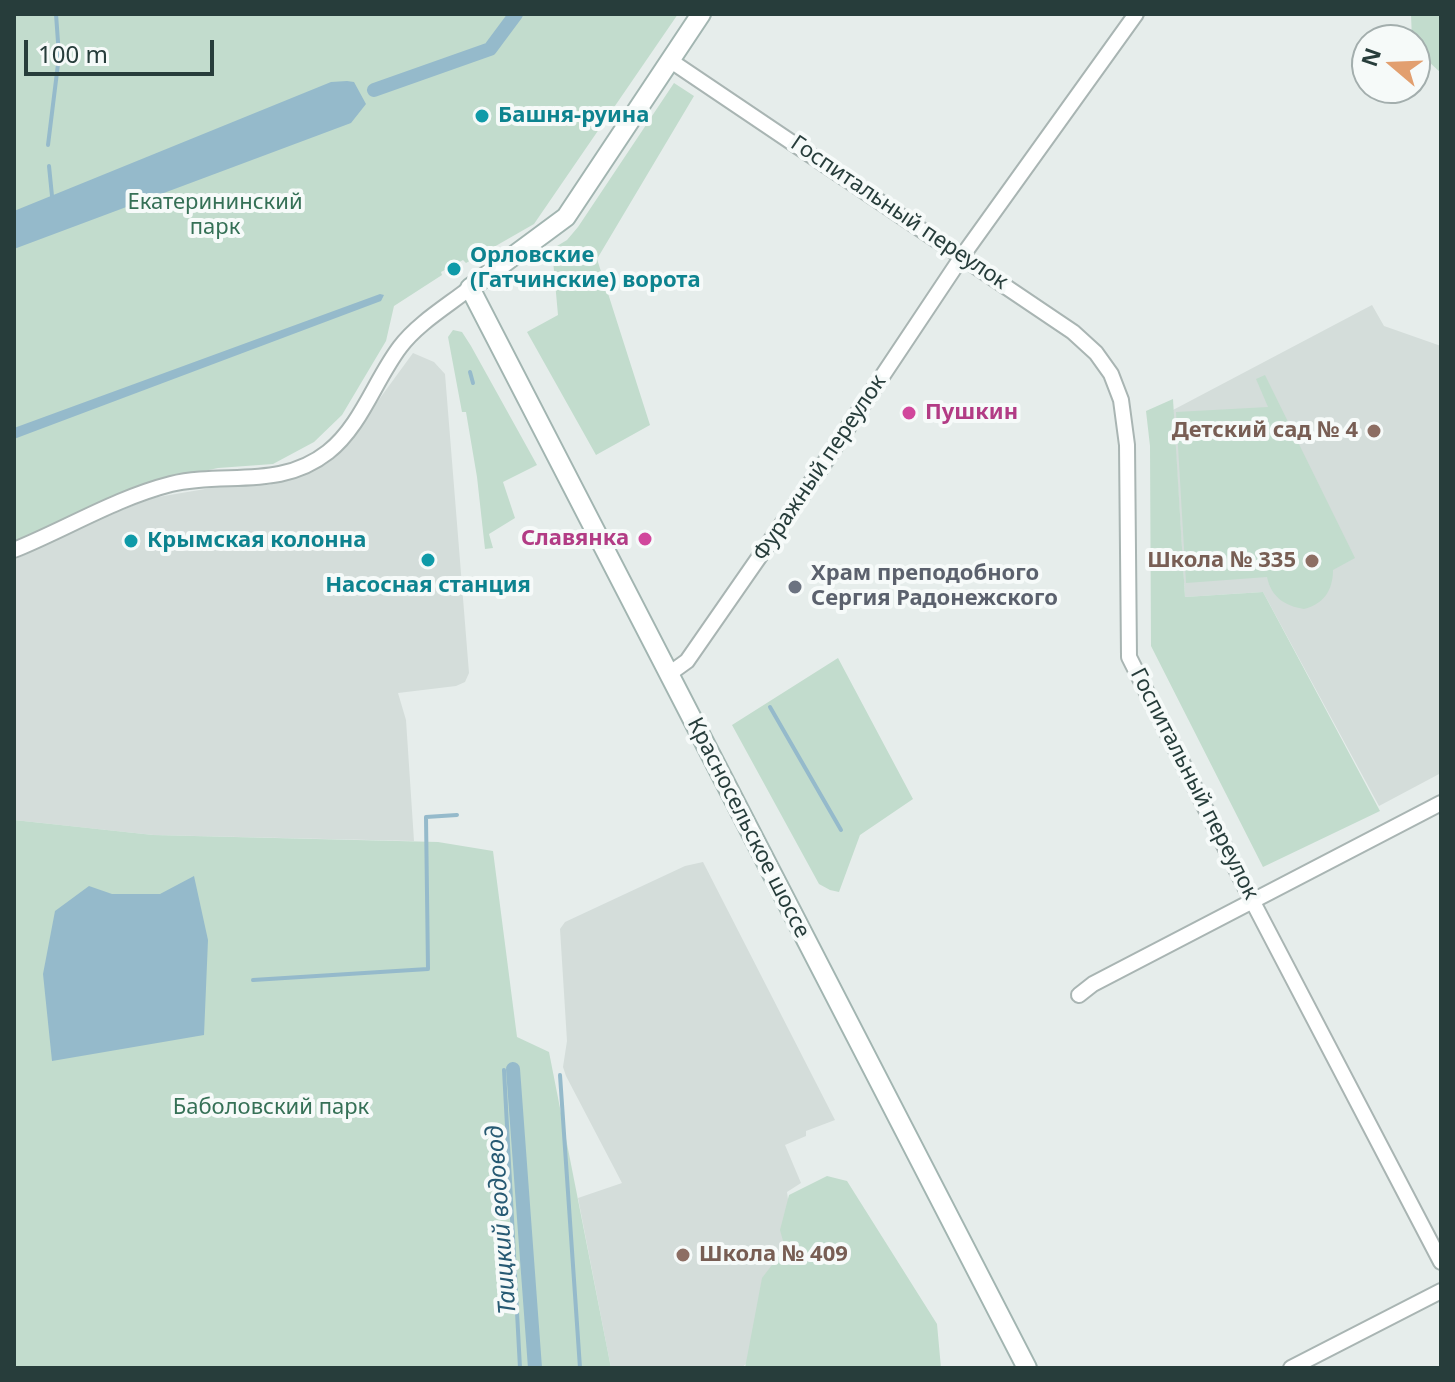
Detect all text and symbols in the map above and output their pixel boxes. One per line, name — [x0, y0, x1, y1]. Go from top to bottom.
scale bar — [28, 24, 218, 74]
north arrow — [1351, 24, 1431, 104]
text: 100 m — [38, 37, 108, 70]
text: N — [1353, 44, 1387, 70]
place label: Башня-руина — [498, 103, 649, 129]
marker: Башня-руина — [473, 107, 491, 125]
street label: Госпитальный переулок — [785, 130, 1013, 296]
park label: Екатерининский парк — [127, 190, 303, 242]
place label: Орловские (Гатчинские) ворота — [470, 243, 701, 294]
marker: Орловские (Гатчинские) ворота — [445, 260, 463, 278]
street label: Фуражный переулок — [748, 370, 892, 566]
place label: Пушкин — [925, 400, 1018, 426]
marker: Пушкин — [900, 404, 918, 422]
place label: Детский сад № 4 — [1172, 418, 1358, 444]
marker: Детский сад № 4 — [1365, 422, 1383, 440]
place label: Славянка — [521, 526, 629, 552]
place label: Крымская колонна — [147, 528, 366, 554]
marker: Славянка — [636, 530, 654, 548]
marker: Крымская колонна — [122, 532, 140, 550]
place label: Школа № 335 — [1147, 548, 1296, 574]
marker: Насосная станция — [419, 551, 437, 569]
marker: Школа № 335 — [1303, 552, 1321, 570]
place label: Храм преподобного Сергия Радонежского — [811, 561, 1058, 612]
place label: Насосная станция — [325, 573, 531, 599]
marker: Храм преподобного Сергия Радонежского — [786, 578, 804, 596]
street label: Госпитальный переулок — [1124, 664, 1264, 904]
street label: Красносельское шоссе — [681, 714, 815, 942]
park label: Баболовский парк — [173, 1095, 369, 1121]
water label: Таицкий водовод — [481, 1124, 523, 1316]
place label: Школа № 409 — [699, 1242, 848, 1268]
marker: Школа № 409 — [674, 1246, 692, 1264]

